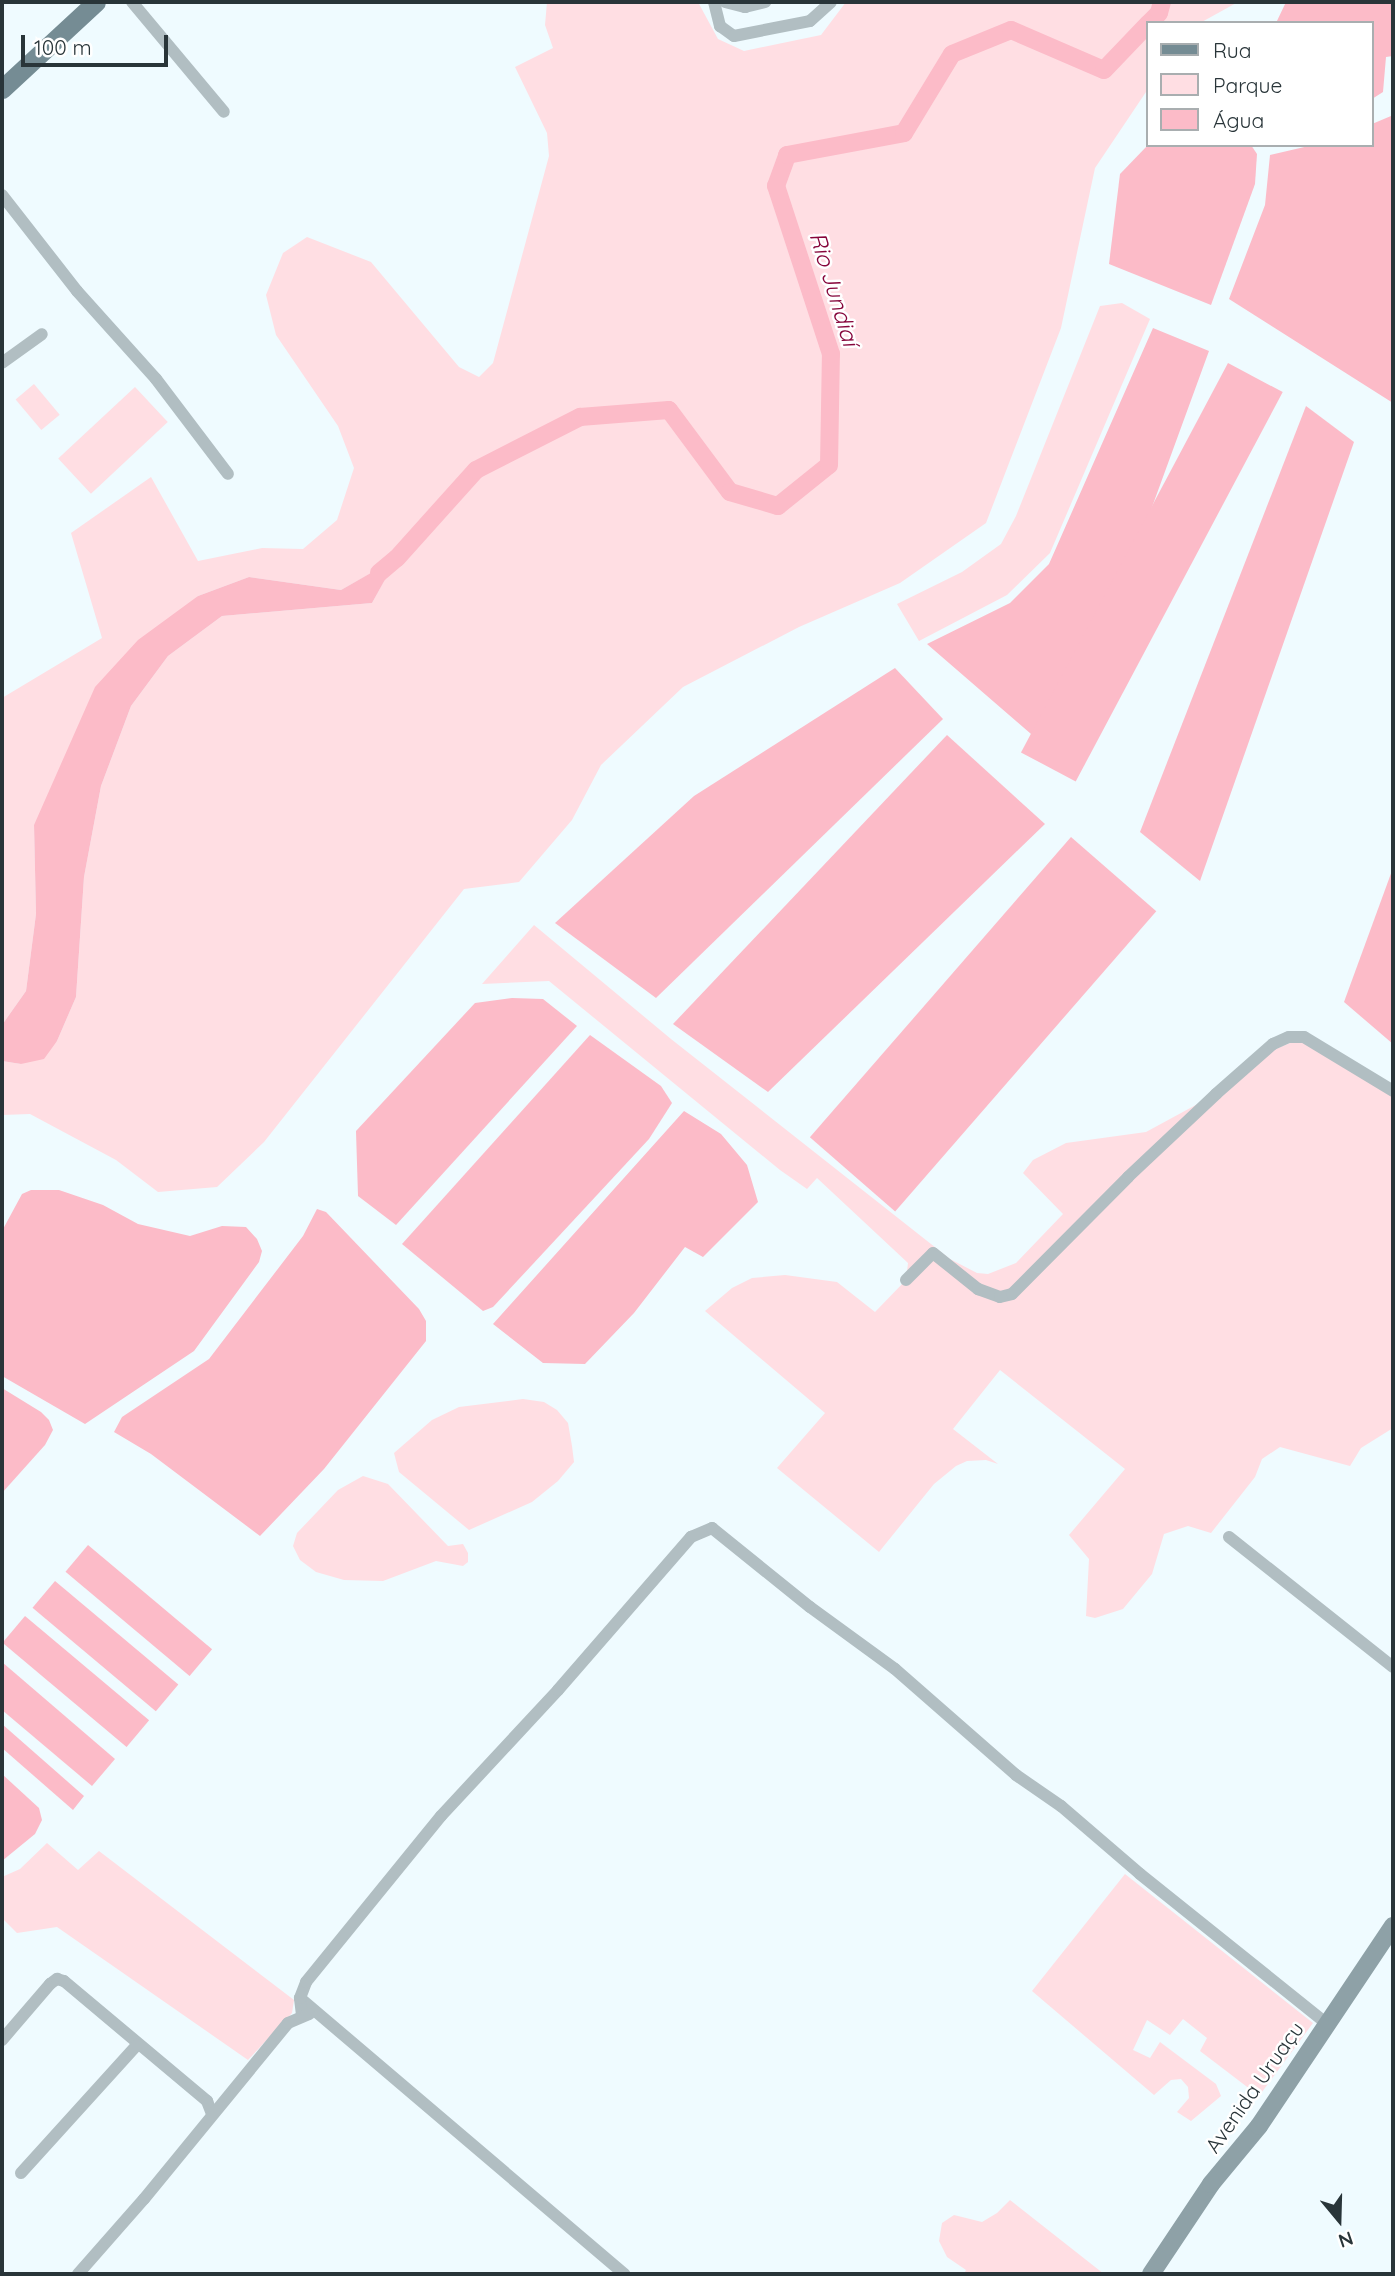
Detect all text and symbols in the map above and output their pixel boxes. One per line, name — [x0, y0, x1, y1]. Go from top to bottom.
scale bar — [24, 21, 172, 65]
legend — [1146, 21, 1374, 147]
text: 100 m — [34, 34, 92, 60]
text: Rua — [1213, 37, 1252, 63]
text: Parque — [1213, 72, 1282, 98]
text: Água — [1213, 107, 1264, 133]
water label: Rio Jundiaí — [804, 229, 864, 349]
street label: Avenida Uruaçu — [1199, 2017, 1309, 2157]
north arrow — [1304, 2185, 1374, 2255]
text: N — [1335, 2226, 1356, 2253]

